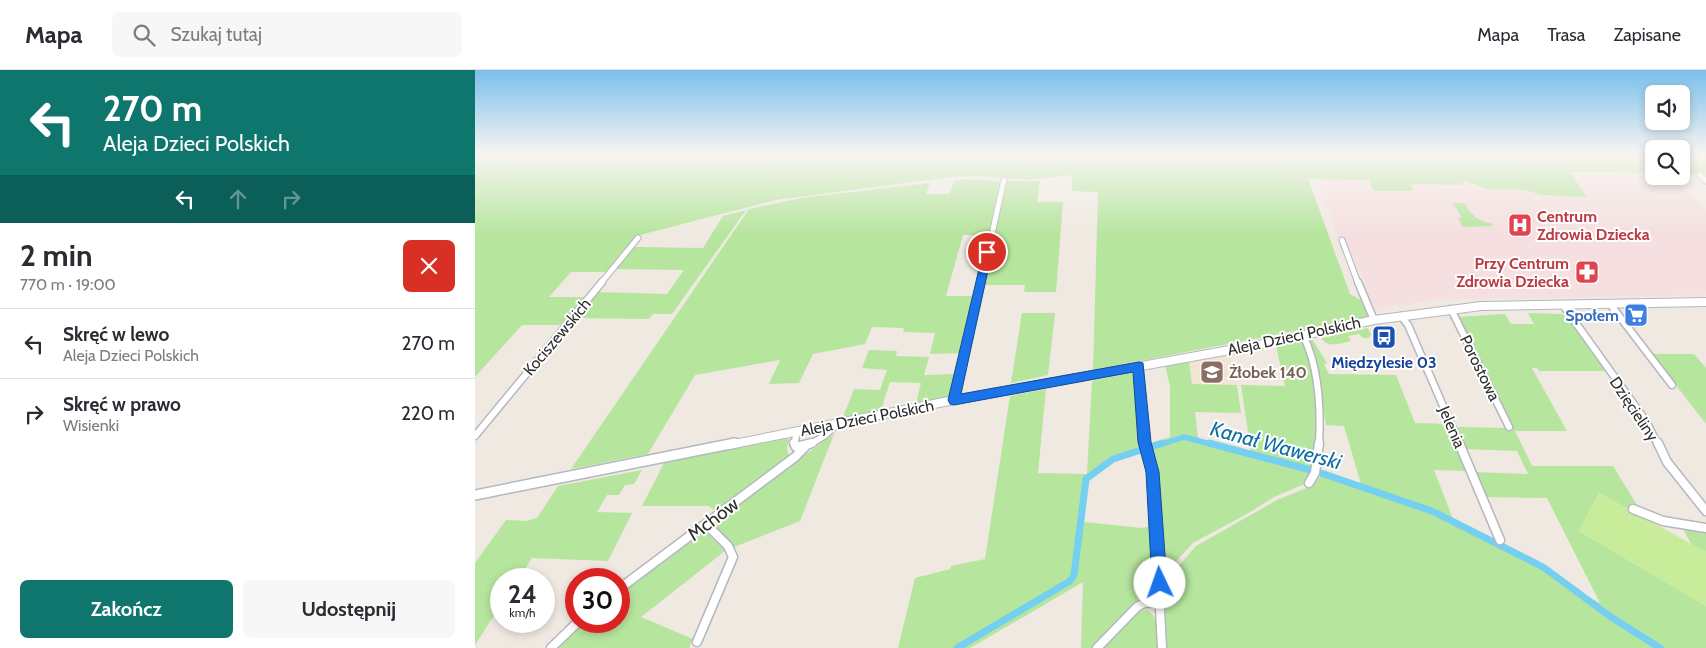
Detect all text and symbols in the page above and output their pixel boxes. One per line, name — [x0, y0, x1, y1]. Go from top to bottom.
search box — [112, 12, 462, 57]
text: Mapa — [25, 20, 82, 49]
icon: search — [130, 21, 158, 49]
text: Szukaj tutaj — [170, 23, 262, 46]
text: Mapa — [1477, 24, 1519, 46]
text: Trasa — [1547, 24, 1585, 46]
text: Zapisane — [1613, 24, 1681, 46]
map controls — [1645, 85, 1690, 185]
button: sound — [1645, 85, 1690, 130]
text: 270 m — [103, 87, 202, 130]
icon: left — [20, 90, 85, 155]
text: Aleja Dzieci Polskich — [103, 130, 290, 157]
button: search — [1645, 140, 1690, 185]
icon: left — [171, 185, 199, 213]
icon: ahead — [224, 185, 252, 213]
icon: right — [277, 185, 305, 213]
place label: Centrum Zdrowia Dziecka — [1537, 207, 1650, 244]
hospital icon: Centrum Zdrowia Dziecka — [1507, 212, 1533, 238]
pin — [966, 231, 1008, 273]
text: 2 min — [20, 237, 92, 274]
icon: arrive — [973, 238, 1001, 266]
button: close — [403, 240, 455, 292]
place label: Przy Centrum Zdrowia Dziecka — [1456, 254, 1569, 291]
pharmacy icon: Przy Centrum Zdrowia Dziecka — [1574, 259, 1600, 285]
text: 770 m · 19:00 — [20, 275, 116, 294]
street label: Kociszewskich — [519, 295, 595, 379]
supermarket icon: Społem — [1623, 302, 1649, 328]
place label: Społem — [1565, 306, 1619, 325]
street label: Aleja Dzieci Polskich — [1226, 313, 1362, 359]
text: Skręć w lewo — [63, 323, 169, 346]
bus stop icon: Międzylesie 03 — [1371, 324, 1397, 350]
icon: left — [20, 330, 48, 358]
text: 270 m — [401, 332, 455, 355]
street label: Porostowa — [1456, 332, 1504, 404]
text: Aleja Dzieci Polskich — [63, 346, 199, 365]
place label: Międzylesie 03 — [1331, 353, 1437, 372]
school or university icon: Żłobek 140 — [1199, 359, 1225, 385]
place label: Żłobek 140 — [1229, 363, 1307, 382]
street label: Dzięcieliny — [1606, 373, 1662, 445]
text: Skręć w prawo — [63, 393, 181, 416]
street label: Aleja Dzieci Polskich — [799, 396, 935, 440]
icon: right — [20, 400, 48, 428]
text: 220 m — [401, 402, 455, 425]
street label: Jelenia — [1434, 402, 1469, 451]
water label: Kanał Wawerski — [1208, 415, 1345, 475]
text: Wisienki — [63, 416, 119, 435]
street label: Mchów — [683, 492, 743, 546]
position arrow — [1133, 556, 1185, 608]
speed limit sign: 30 — [565, 568, 630, 633]
text: 24 — [508, 579, 537, 609]
button: Zakończ — [20, 580, 233, 638]
button: Udostępnij — [243, 580, 455, 638]
text: km/h — [509, 605, 536, 620]

